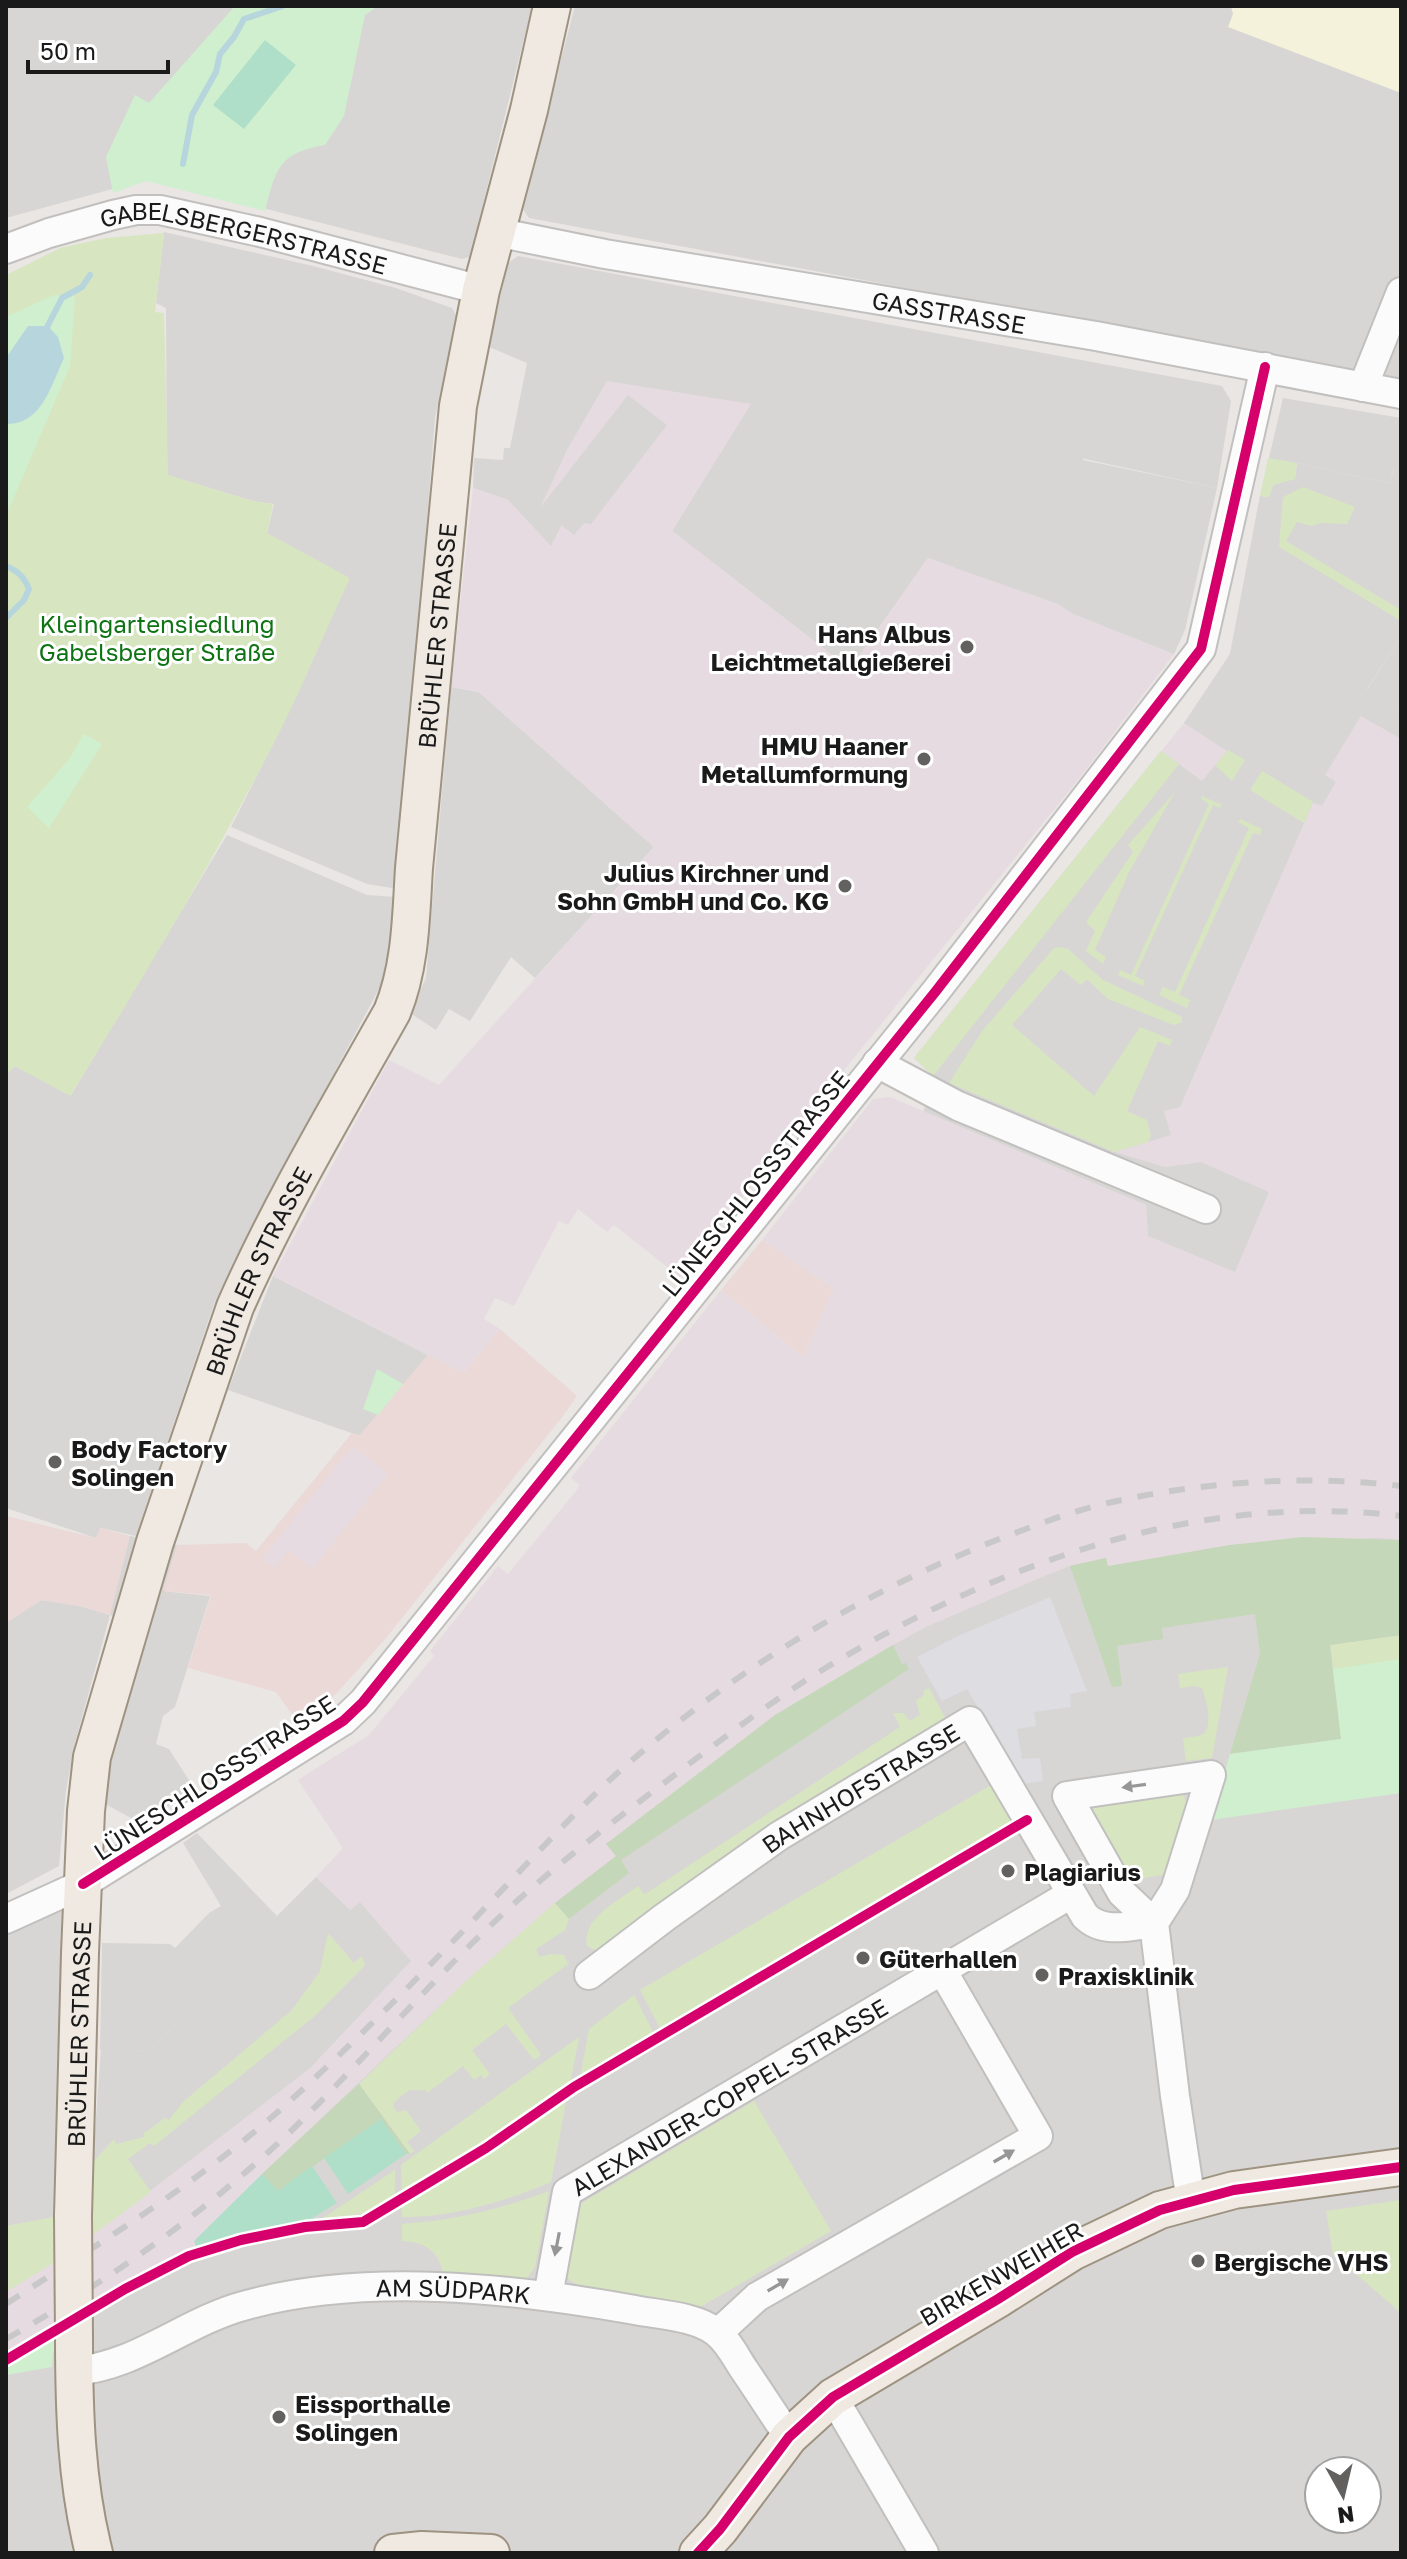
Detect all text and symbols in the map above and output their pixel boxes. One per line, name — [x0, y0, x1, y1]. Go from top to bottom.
scale bar — [28, 24, 168, 74]
text: 50 m — [40, 36, 96, 65]
street label: GABELSBERGERSTRASSE — [96, 196, 390, 279]
street label: GASSTRASSE — [870, 284, 1028, 339]
street label: BRÜHLER STRASSE — [411, 522, 461, 750]
park label: Kleingartensiedlung Gabelsberger Straße — [39, 609, 275, 666]
place label: Hans Albus Leichtmetallgießerei — [710, 619, 951, 676]
marker: Hans Albus Leichtmetallgießerei — [958, 638, 976, 656]
place label: HMU Haaner Metallumformung — [701, 731, 908, 788]
marker: HMU Haaner Metallumformung — [915, 750, 933, 768]
place label: Julius Kirchner und Sohn GmbH und Co. KG — [557, 858, 829, 915]
marker: Julius Kirchner und Sohn GmbH und Co. KG — [836, 877, 854, 895]
street label: LÜNESCHLOSSSTRASSE — [655, 1064, 855, 1302]
street label: BRÜHLER STRASSE — [198, 1161, 317, 1379]
place label: Body Factory Solingen — [71, 1434, 228, 1491]
marker: Body Factory Solingen — [46, 1453, 64, 1471]
street label: LÜNESCHLOSSSTRASSE — [88, 1688, 340, 1866]
street label: BAHNHOFSTRASSE — [756, 1717, 964, 1858]
one-way arrow — [1121, 1780, 1146, 1793]
place label: Plagiarius — [1024, 1857, 1141, 1886]
marker: Plagiarius — [999, 1862, 1017, 1880]
street label: BRÜHLER STRASSE — [60, 1920, 96, 2148]
place label: Güterhallen — [879, 1944, 1017, 1973]
marker: Güterhallen — [854, 1949, 872, 1967]
place label: Praxisklinik — [1058, 1961, 1195, 1990]
marker: Praxisklinik — [1033, 1966, 1051, 1984]
street label: ALEXANDER-COPPEL-STRASSE — [566, 1991, 893, 2201]
one-way arrow — [993, 2149, 1015, 2163]
street label: BIRKENWEIHER — [914, 2214, 1088, 2332]
one-way arrow — [551, 2232, 563, 2257]
place label: Bergische VHS — [1214, 2247, 1389, 2276]
marker: Bergische VHS — [1189, 2252, 1207, 2270]
street label: AM SÜDPARK — [375, 2272, 532, 2309]
one-way arrow — [767, 2278, 789, 2292]
place label: Eissporthalle Solingen — [295, 2389, 451, 2446]
marker: Eissporthalle Solingen — [270, 2408, 288, 2426]
north arrow — [1303, 2455, 1383, 2535]
text: N — [1336, 2501, 1356, 2530]

